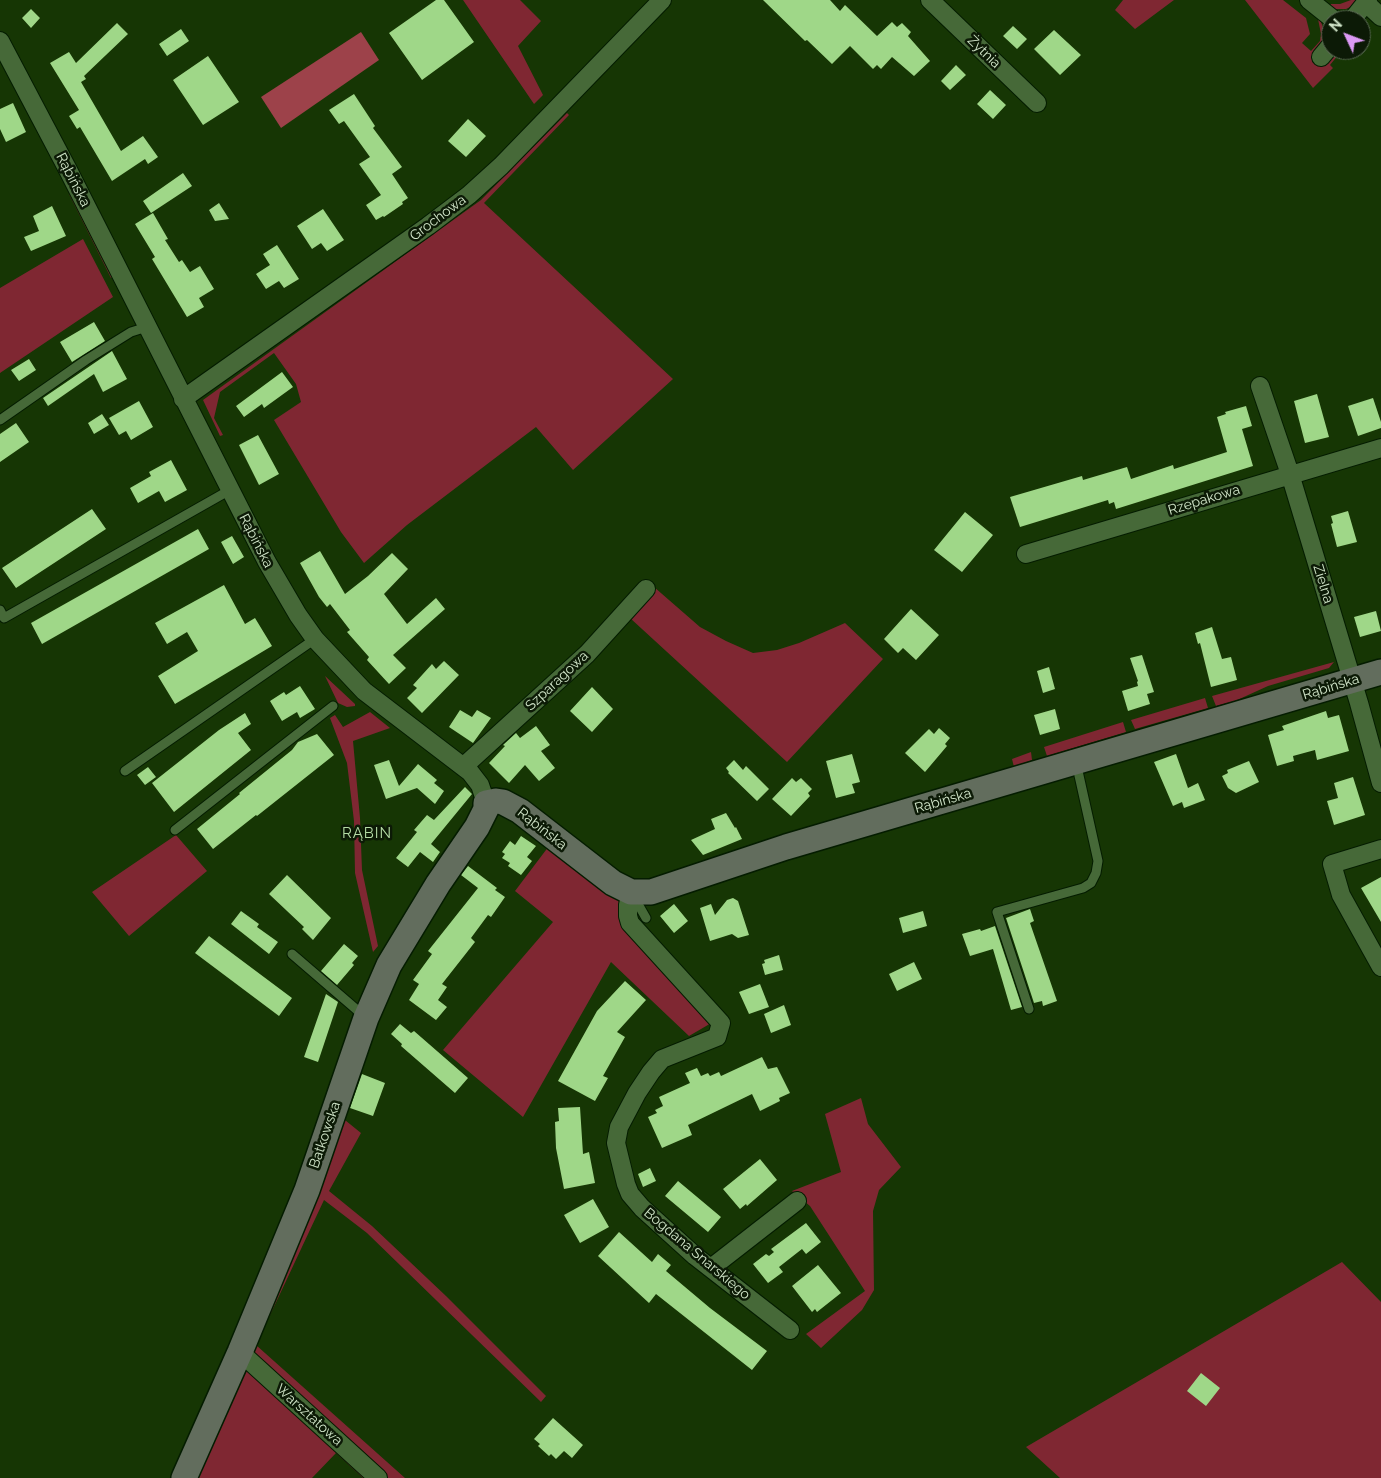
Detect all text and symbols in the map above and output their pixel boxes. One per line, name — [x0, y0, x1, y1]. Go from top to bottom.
north arrow — [1321, 10, 1371, 60]
text: N — [1326, 16, 1345, 35]
street label: Żytnia — [964, 32, 1004, 72]
street label: Rąbińska — [52, 150, 94, 210]
street label: Grochowa — [407, 191, 469, 245]
street label: Rzepakowa — [1166, 481, 1242, 519]
street label: Rąbińska — [235, 511, 277, 571]
street label: Zielna — [1309, 563, 1337, 605]
street label: Szparagowa — [522, 648, 592, 714]
street label: Rąbińska — [1301, 670, 1361, 704]
street label: Rąbińska — [913, 785, 973, 817]
street label: Rąbińska — [514, 804, 570, 854]
district label: RĄBIN — [341, 824, 393, 842]
street label: Batkowska — [306, 1099, 344, 1171]
street label: Bogdana Snarskiego — [640, 1205, 754, 1303]
street label: Warsztatowa — [272, 1381, 346, 1449]

